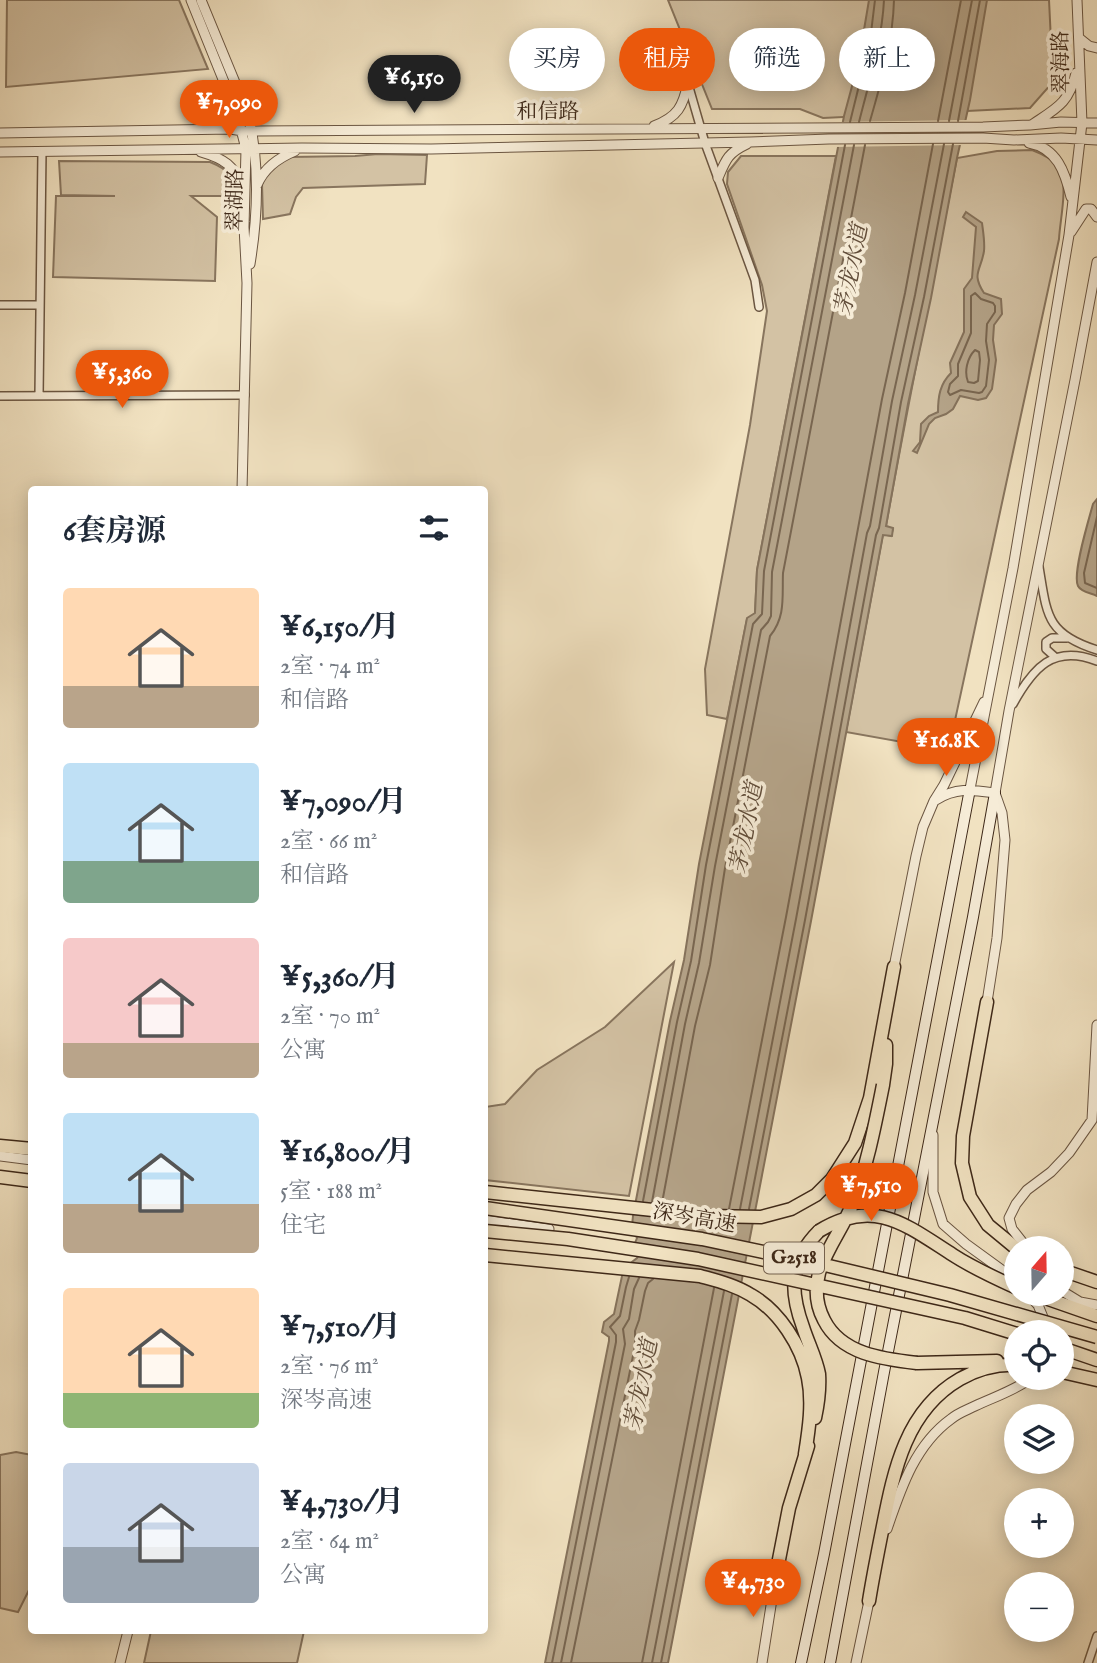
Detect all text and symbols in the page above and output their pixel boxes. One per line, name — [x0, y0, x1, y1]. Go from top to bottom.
chip: 买房 — [509, 28, 605, 91]
chip: 租房 — [619, 28, 715, 91]
chip: 筛选 — [729, 28, 825, 91]
chip: 新上 — [839, 28, 935, 91]
street label: 翠海路 — [1048, 30, 1076, 94]
pin: ¥6,150 — [357, 55, 471, 115]
text: ¥6,150 — [384, 63, 444, 92]
pin: ¥7,090 — [172, 80, 286, 140]
text: ¥7,090 — [196, 88, 262, 117]
street label: 和信路 — [517, 99, 580, 126]
street label: 翠湖路 — [222, 168, 250, 232]
water label: 茅龙水道 — [829, 219, 876, 318]
pin: ¥5,360 — [65, 350, 179, 410]
text: ¥5,360 — [92, 358, 152, 387]
icon: filters — [415, 509, 453, 547]
text: 6套房源 — [63, 513, 166, 551]
text: ¥6,150/月 — [280, 609, 399, 647]
icon: home — [119, 616, 203, 700]
text: 2室 · 74 m² — [280, 652, 380, 681]
text: 和信路 — [280, 686, 349, 715]
pin: ¥16.8K — [889, 718, 1003, 778]
text: ¥16.8K — [913, 726, 979, 755]
water label: 茅龙水道 — [724, 777, 771, 876]
text: ¥7,090/月 — [280, 784, 407, 822]
icon: home — [119, 791, 203, 875]
text: 2室 · 66 m² — [280, 827, 378, 856]
text: 和信路 — [280, 861, 349, 890]
text: ¥5,360/月 — [280, 959, 400, 997]
icon: home — [119, 966, 203, 1050]
text: 2室 · 70 m² — [280, 1002, 380, 1031]
text: 公寓 — [280, 1036, 326, 1065]
text: ¥16,800/月 — [280, 1134, 415, 1172]
icon: home — [119, 1141, 203, 1225]
pin: ¥7,510 — [814, 1164, 928, 1223]
text: ¥7,510 — [840, 1171, 902, 1200]
text: 5室 · 188 m² — [280, 1177, 382, 1206]
street label: 深岑高速 — [650, 1198, 738, 1240]
text: 住宅 — [280, 1211, 326, 1240]
north arrow — [1004, 1236, 1074, 1306]
map controls — [1004, 1236, 1074, 1642]
road number: G2518 — [764, 1242, 824, 1274]
text: ¥7,510/月 — [280, 1309, 401, 1347]
icon: home — [119, 1316, 203, 1400]
button: locate — [1004, 1320, 1074, 1390]
water label: 茅龙水道 — [619, 1334, 666, 1433]
text: 2室 · 76 m² — [280, 1352, 379, 1381]
text: 深岑高速 — [280, 1386, 372, 1415]
button: layers — [1004, 1404, 1074, 1474]
text: ¥4,730/月 — [280, 1484, 404, 1522]
button: + — [1004, 1488, 1074, 1558]
icon: home — [119, 1491, 203, 1575]
text: 2室 · 64 m² — [280, 1527, 379, 1556]
pin: ¥4,730 — [696, 1560, 810, 1619]
text: 公寓 — [280, 1561, 326, 1590]
text: ¥4,730 — [721, 1567, 785, 1596]
button: − — [1004, 1572, 1074, 1642]

